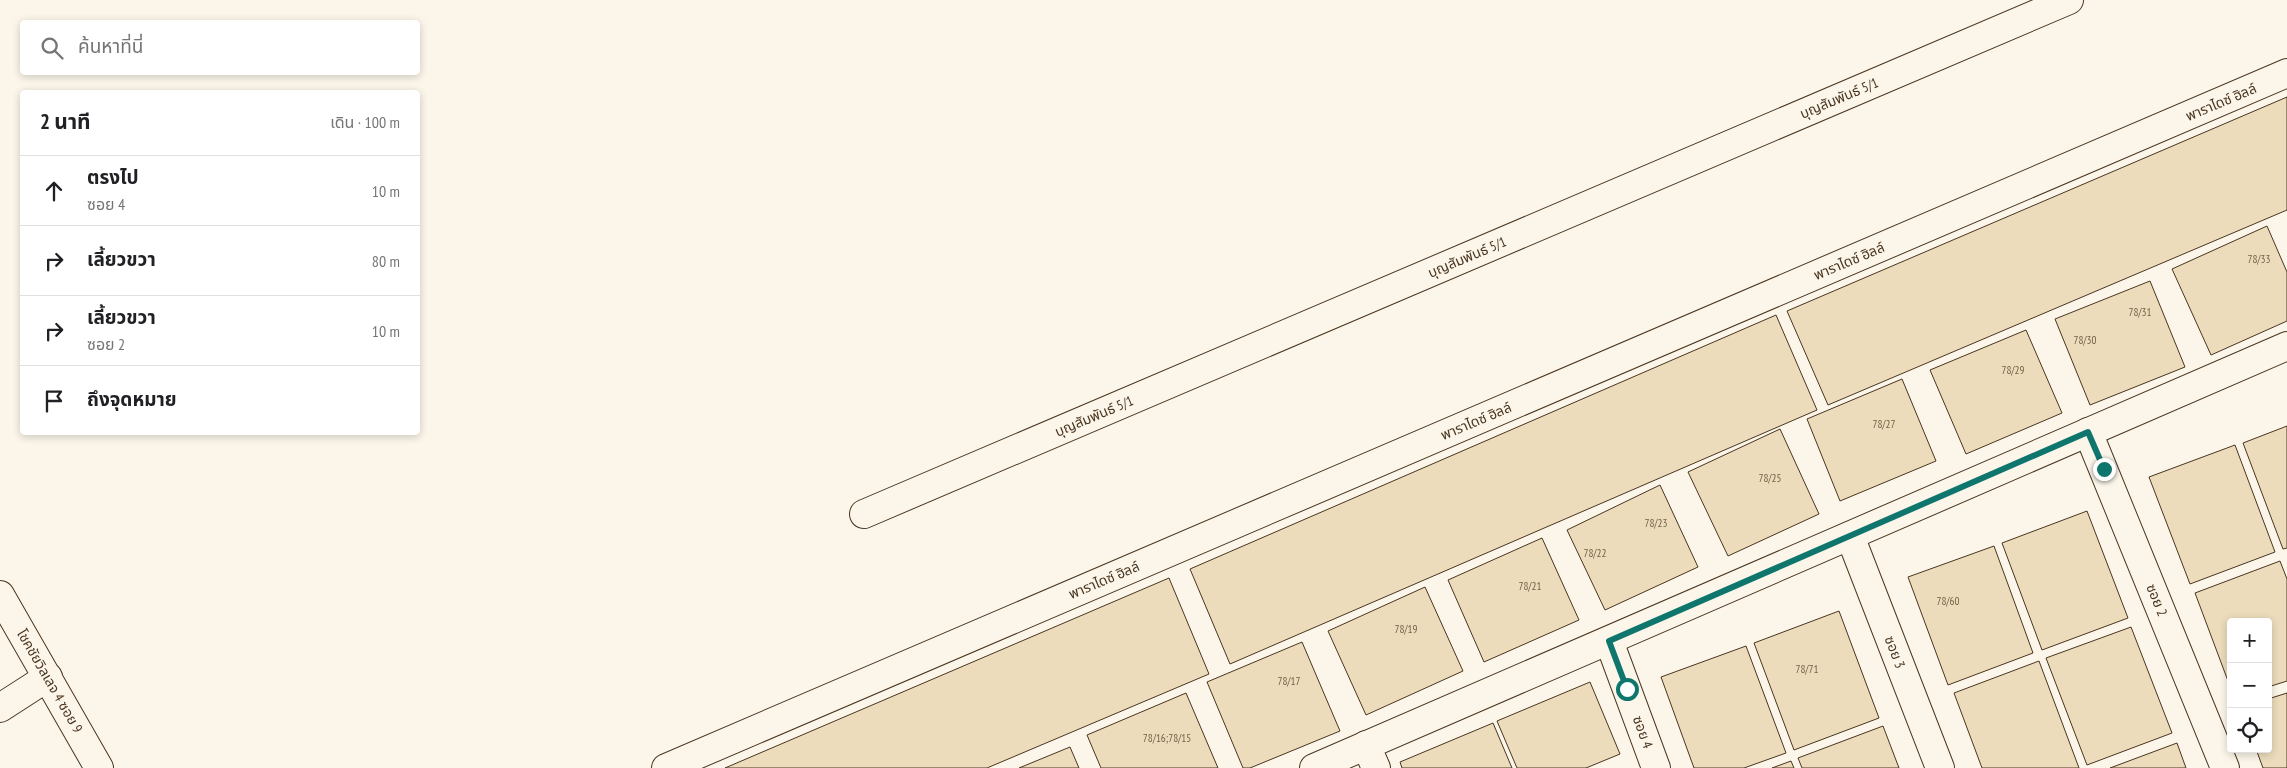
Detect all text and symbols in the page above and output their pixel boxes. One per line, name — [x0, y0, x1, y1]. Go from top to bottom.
search box — [20, 20, 420, 75]
icon: search — [38, 34, 66, 62]
text: ค้นหาที่นี่ — [78, 34, 143, 58]
street label: บุญสัมพันธ์ 5/1 — [1797, 73, 1881, 123]
street label: พาราไดซ์ ฮิลล์ — [2183, 79, 2259, 125]
text: 2 นาที — [40, 108, 91, 135]
text: เดิน · 100 m — [330, 112, 400, 132]
text: ตรงไป — [87, 165, 139, 189]
icon: ahead — [40, 177, 68, 205]
text: 10 m — [372, 181, 400, 201]
text: ซอย 4 — [87, 194, 125, 214]
street label: บุญสัมพันธ์ 5/1 — [1425, 232, 1509, 282]
street label: พาราไดซ์ ฮิลล์ — [1811, 238, 1887, 284]
icon: right — [40, 247, 68, 275]
text: เลี้ยวขวา — [87, 247, 156, 271]
text: 80 m — [372, 251, 400, 271]
house number: 78/33 — [2247, 252, 2271, 266]
text: เลี้ยวขวา — [87, 305, 156, 329]
house number: 78/31 — [2128, 305, 2152, 319]
icon: right — [40, 317, 68, 345]
text: 10 m — [372, 321, 400, 341]
house number: 78/30 — [2073, 333, 2097, 347]
text: ซอย 2 — [87, 334, 125, 354]
house number: 78/29 — [2001, 363, 2025, 377]
icon: arrive — [40, 387, 68, 415]
text: ถึงจุดหมาย — [87, 387, 177, 411]
street label: บุญสัมพันธ์ 5/1 — [1052, 391, 1136, 441]
street label: พาราไดซ์ ฮิลล์ — [1438, 398, 1514, 444]
house number: 78/27 — [1872, 417, 1896, 431]
route end — [2093, 458, 2116, 481]
house number: 78/25 — [1758, 471, 1782, 485]
house number: 78/23 — [1644, 516, 1668, 530]
house number: 78/22 — [1583, 546, 1607, 560]
street label: พาราไดซ์ ฮิลล์ — [1066, 557, 1142, 603]
house number: 78/21 — [1518, 579, 1542, 593]
street label: ซอย 2 — [2142, 581, 2172, 619]
house number: 78/60 — [1936, 594, 1960, 608]
map controls — [2227, 618, 2272, 753]
button: + — [2227, 618, 2272, 663]
house number: 78/19 — [1394, 622, 1418, 636]
street label: โชคชัยวิลเลจ 4 ซอย 9 — [13, 626, 87, 736]
street label: ซอย 3 — [1881, 633, 1909, 671]
house number: 78/71 — [1795, 662, 1819, 676]
button: − — [2227, 663, 2272, 708]
house number: 78/17 — [1277, 674, 1301, 688]
route start — [1616, 678, 1639, 701]
button: locate — [2227, 708, 2272, 753]
street label: ซอย 4 — [1629, 713, 1657, 751]
house number: 78/16;78/15 — [1143, 731, 1191, 745]

